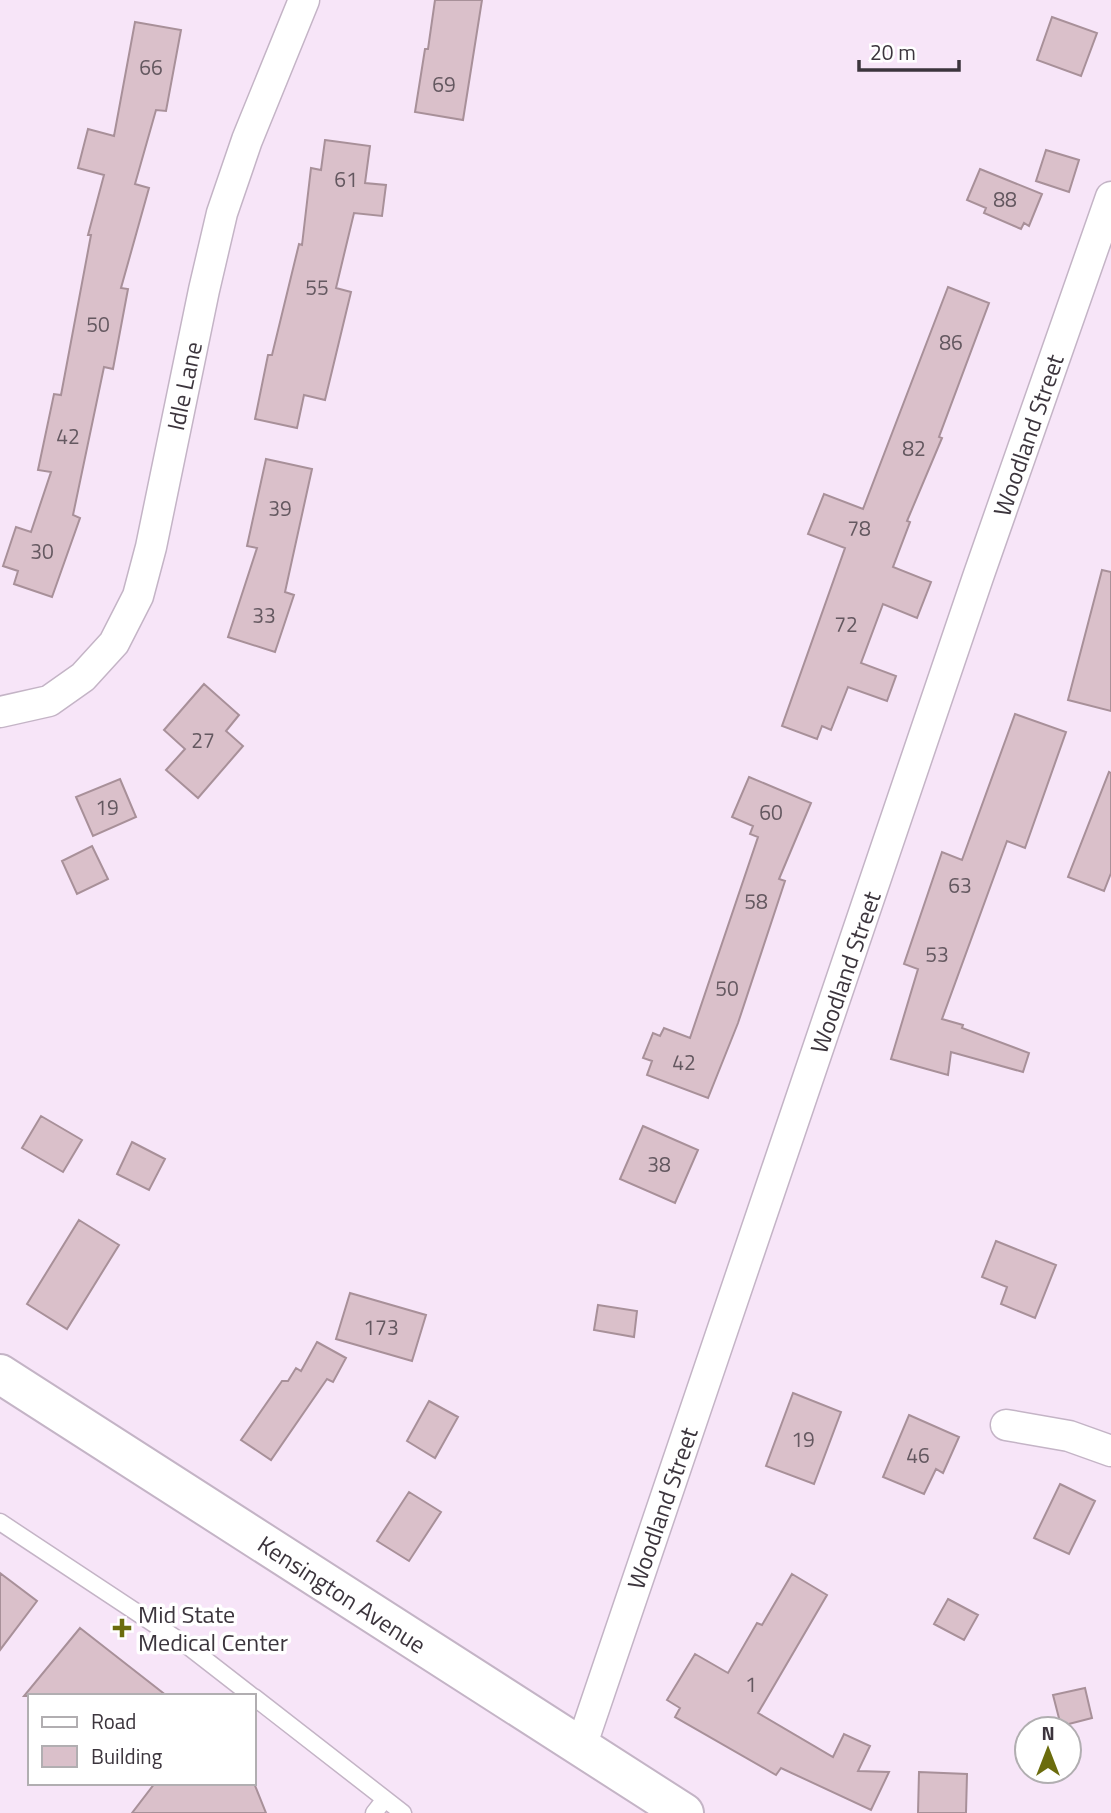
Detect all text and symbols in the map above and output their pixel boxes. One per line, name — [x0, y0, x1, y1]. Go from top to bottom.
scale bar — [859, 28, 959, 72]
text: 20 m — [870, 36, 916, 68]
house number: 66 — [139, 51, 163, 83]
house number: 69 — [432, 68, 456, 100]
house number: 61 — [334, 163, 358, 195]
house number: 88 — [993, 183, 1017, 215]
house number: 55 — [305, 271, 329, 303]
house number: 50 — [86, 308, 110, 340]
house number: 86 — [939, 326, 963, 358]
street label: Idle Lane — [157, 338, 211, 434]
street label: Woodland Street — [983, 349, 1073, 521]
house number: 42 — [56, 420, 80, 452]
house number: 82 — [902, 432, 926, 464]
house number: 39 — [268, 492, 292, 524]
house number: 78 — [847, 512, 871, 544]
house number: 30 — [30, 535, 54, 567]
house number: 33 — [252, 599, 276, 631]
house number: 72 — [834, 608, 858, 640]
house number: 27 — [191, 724, 215, 756]
house number: 19 — [95, 791, 119, 823]
house number: 60 — [759, 796, 783, 828]
house number: 63 — [948, 869, 972, 901]
house number: 58 — [744, 885, 768, 917]
street label: Woodland Street — [800, 886, 890, 1058]
house number: 53 — [925, 938, 949, 970]
house number: 50 — [715, 972, 739, 1004]
house number: 42 — [672, 1046, 696, 1078]
house number: 38 — [647, 1148, 671, 1180]
house number: 173 — [363, 1311, 399, 1343]
street label: Woodland Street — [617, 1422, 707, 1594]
house number: 19 — [791, 1423, 815, 1455]
house number: 46 — [906, 1439, 930, 1471]
street label: Kensington Avenue — [251, 1526, 433, 1662]
place label: Mid State Medical Center — [138, 1596, 288, 1660]
marker: Mid State Medical Center — [112, 1618, 132, 1638]
house number: 1 — [745, 1668, 757, 1700]
legend — [28, 1694, 256, 1785]
text: Road — [91, 1705, 136, 1737]
north arrow — [1013, 1715, 1083, 1785]
text: N — [1041, 1718, 1055, 1747]
text: Building — [91, 1740, 163, 1772]

